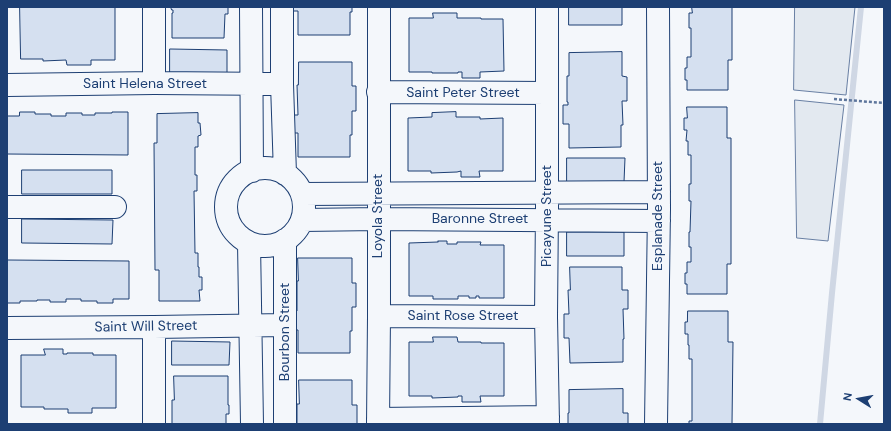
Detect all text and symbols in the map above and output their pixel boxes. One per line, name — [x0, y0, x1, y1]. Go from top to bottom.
street label: Saint Helena Street — [83, 76, 207, 92]
street label: Saint Peter Street — [406, 85, 520, 101]
street label: Esplanade Street — [650, 161, 666, 271]
street label: Picayune Street — [539, 165, 555, 267]
street label: Loyola Street — [370, 174, 386, 258]
street label: Baronne Street — [432, 211, 528, 227]
street label: Bourbon Street — [277, 283, 293, 381]
street label: Saint Rose Street — [408, 308, 518, 324]
street label: Saint Will Street — [94, 318, 198, 336]
north arrow — [839, 379, 879, 419]
text: N — [840, 391, 855, 402]

